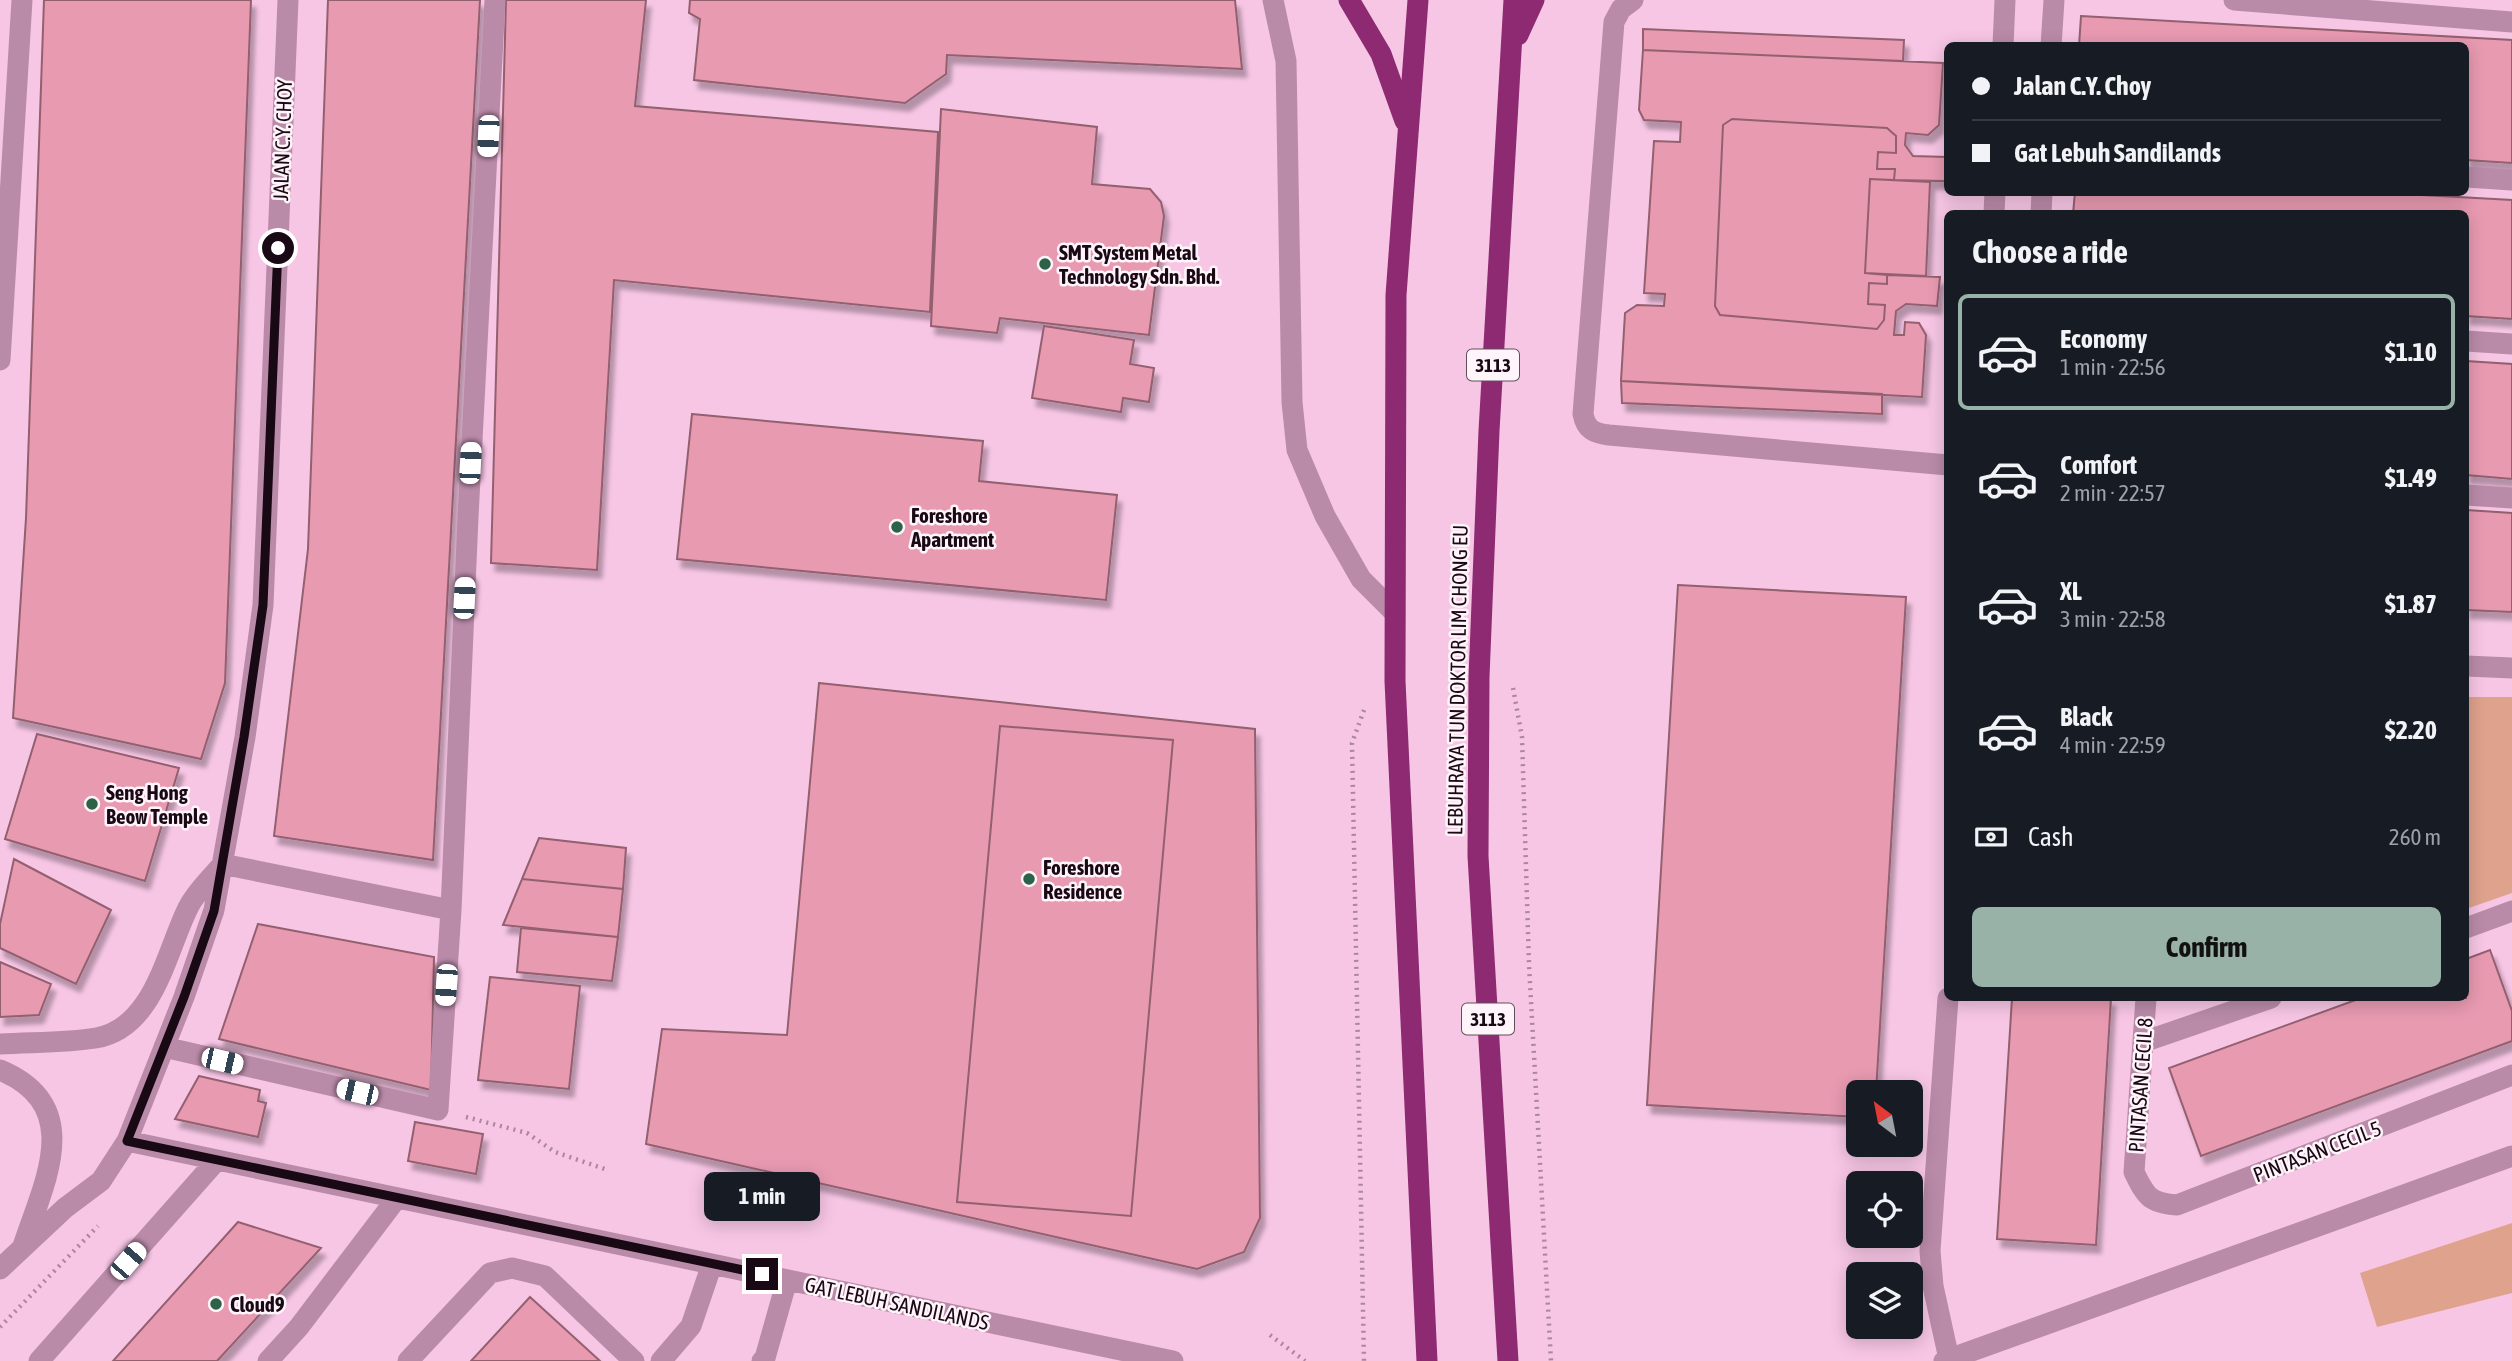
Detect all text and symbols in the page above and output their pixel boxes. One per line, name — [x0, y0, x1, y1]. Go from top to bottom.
text: Jalan C.Y. Choy — [2014, 71, 2151, 101]
street label: JALAN C.Y. CHOY — [268, 78, 296, 201]
car — [477, 114, 500, 158]
text: Gat Lebuh Sandilands — [2014, 138, 2221, 168]
route start — [262, 232, 294, 264]
text: Choose a ride — [1972, 233, 2128, 270]
place label: SMT System Metal Technology Sdn. Bhd. — [1059, 240, 1220, 288]
marker: SMT System Metal Technology Sdn. Bhd. — [1037, 256, 1053, 272]
icon: car — [1976, 321, 2039, 384]
text: Economy — [2060, 324, 2147, 354]
text: $1.10 — [2385, 337, 2437, 367]
road number: 3113 — [1467, 350, 1519, 380]
text: 1 min · 22:56 — [2060, 354, 2166, 380]
car — [459, 441, 482, 485]
icon: car — [1976, 447, 2039, 510]
text: Comfort — [2060, 450, 2137, 480]
text: $1.49 — [2385, 463, 2437, 493]
text: 2 min · 22:57 — [2060, 480, 2166, 506]
place label: Foreshore Apartment — [910, 503, 994, 551]
marker: Foreshore Apartment — [889, 519, 905, 535]
street label: LEBUHRAYA TUN DOKTOR LIM CHONG EU — [1442, 525, 1472, 835]
icon: car — [1976, 573, 2039, 636]
car — [453, 576, 476, 620]
text: XL — [2060, 576, 2082, 606]
text: $1.87 — [2385, 589, 2437, 619]
text: 3 min · 22:58 — [2060, 606, 2166, 632]
icon: car — [1976, 699, 2039, 762]
text: Black — [2060, 702, 2112, 732]
text: $2.20 — [2385, 715, 2437, 745]
text: 4 min · 22:59 — [2060, 732, 2166, 758]
place label: Seng Hong Beow Temple — [106, 780, 208, 828]
marker: Seng Hong Beow Temple — [84, 796, 100, 812]
icon: cash — [1972, 818, 2010, 856]
text: Cash — [2028, 822, 2074, 852]
text: 260 m — [2389, 824, 2441, 850]
place label: Foreshore Residence — [1043, 855, 1122, 903]
marker: Foreshore Residence — [1021, 871, 1037, 887]
button: Confirm — [1972, 907, 2441, 987]
car — [435, 963, 458, 1007]
road number: 3113 — [1462, 1004, 1514, 1035]
street label: PINTASAN CECIL 8 — [2123, 1017, 2157, 1153]
car — [200, 1046, 245, 1076]
car — [335, 1077, 380, 1107]
north arrow — [1846, 1080, 1923, 1157]
map controls — [1846, 1080, 1923, 1339]
street label: PINTASAN CECIL 5 — [2250, 1116, 2384, 1186]
button: locate — [1846, 1171, 1923, 1248]
callout: 1 min — [704, 1172, 820, 1222]
text: 1 min — [739, 1183, 785, 1209]
car — [107, 1238, 150, 1284]
route end — [746, 1258, 778, 1290]
button: layers — [1846, 1262, 1923, 1339]
street label: GAT LEBUH SANDILANDS — [803, 1272, 991, 1334]
place label: Cloud9 — [230, 1292, 285, 1316]
marker: Cloud9 — [208, 1296, 224, 1312]

